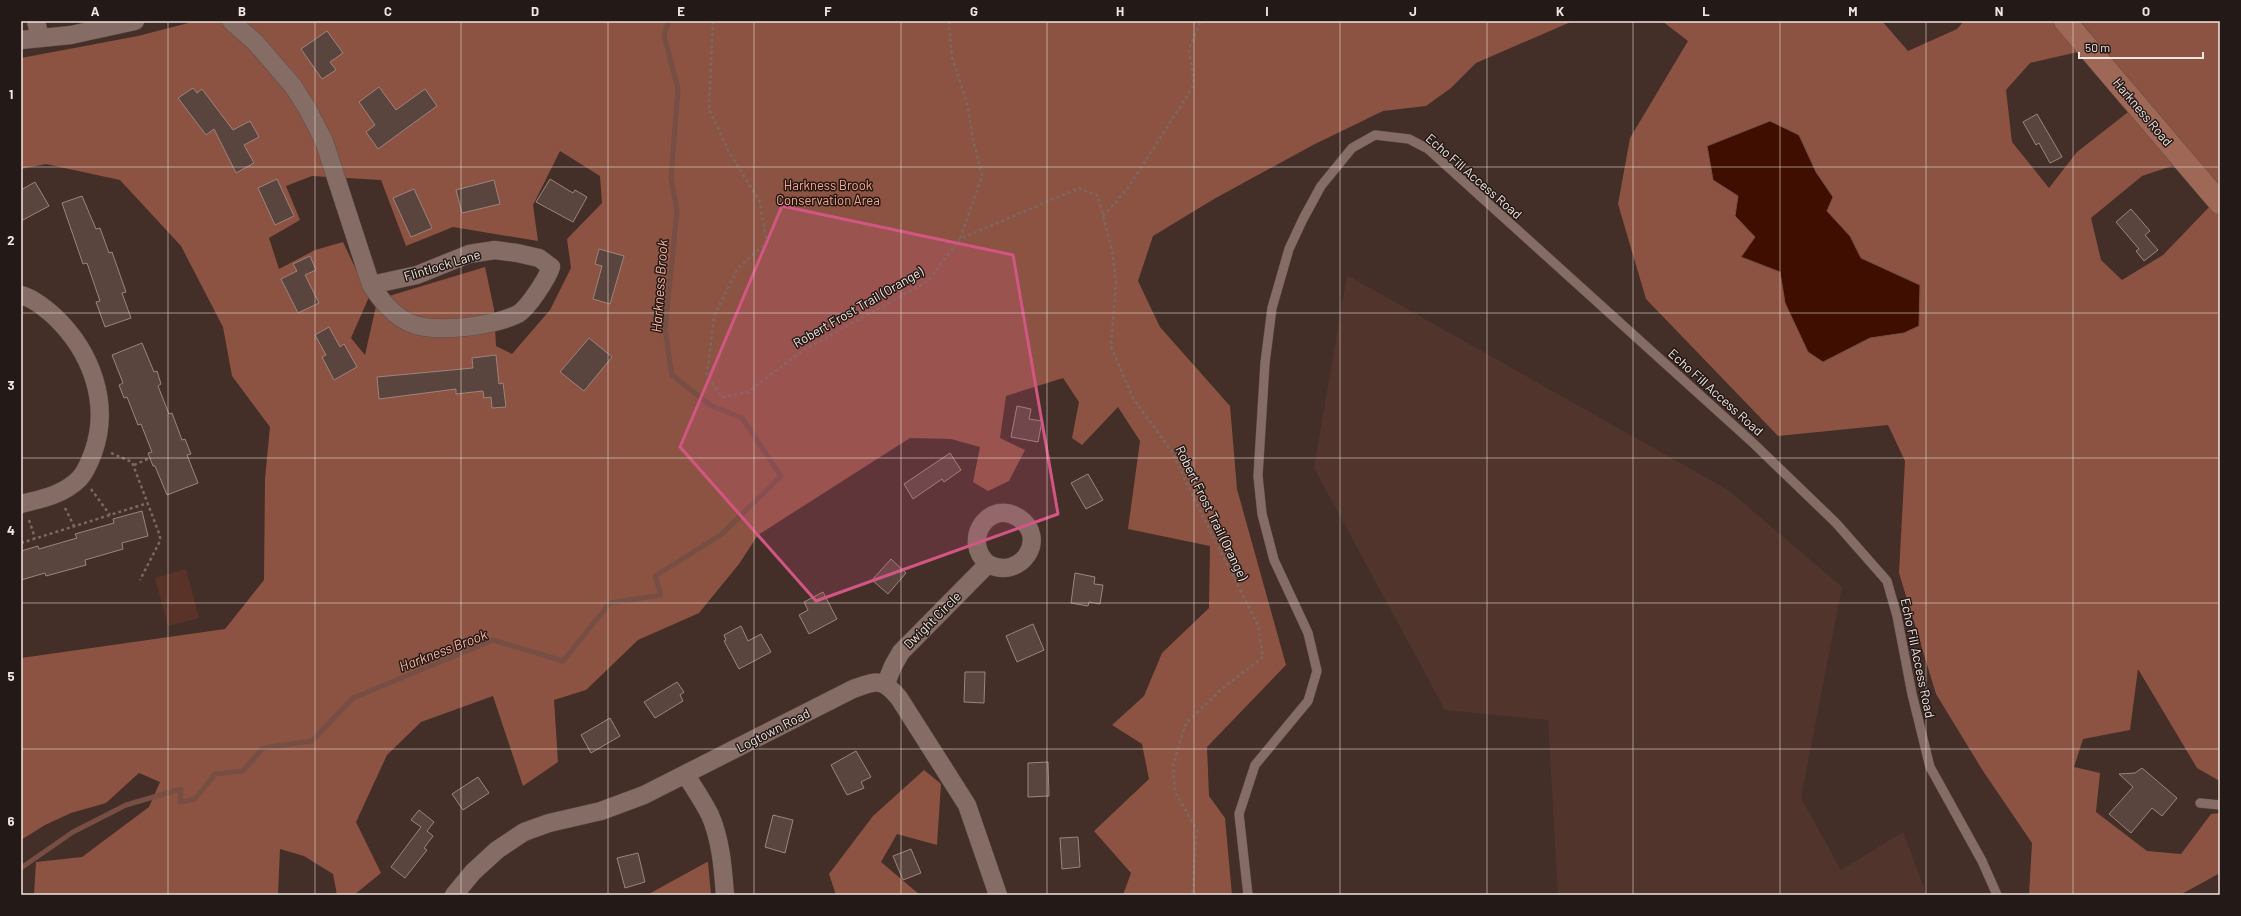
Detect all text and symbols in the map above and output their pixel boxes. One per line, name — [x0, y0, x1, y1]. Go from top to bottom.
text: A — [91, 3, 100, 19]
text: B — [238, 3, 246, 19]
text: C — [384, 3, 392, 19]
text: D — [531, 3, 539, 19]
text: E — [677, 3, 685, 19]
text: F — [824, 3, 832, 19]
text: G — [970, 3, 978, 19]
text: H — [1116, 3, 1124, 19]
text: I — [1265, 3, 1269, 19]
text: J — [1409, 3, 1417, 19]
text: K — [1556, 3, 1564, 19]
text: L — [1702, 3, 1710, 19]
text: M — [1848, 3, 1858, 19]
text: N — [1995, 3, 2003, 19]
text: O — [2142, 3, 2150, 19]
scale bar — [2079, 34, 2203, 60]
text: 50 m — [2085, 40, 2110, 54]
street label: Harkness Road — [2110, 75, 2176, 149]
text: 1 — [9, 86, 13, 102]
street label: Echo Fill Access Road — [1423, 130, 1525, 222]
park label: Harkness Brook Conservation Area — [776, 177, 880, 208]
text: 2 — [7, 232, 15, 248]
water label: Harkness Brook — [647, 239, 671, 333]
street label: Flintlock Lane — [402, 246, 482, 284]
street label: Robert Frost Trail (Orange) — [790, 263, 927, 351]
street label: Echo Fill Access Road — [1665, 345, 1767, 439]
text: 3 — [7, 377, 15, 393]
street label: Robert Frost Trail (Orange) — [1172, 443, 1252, 583]
text: 4 — [7, 522, 15, 538]
street label: Dwight Circle — [900, 588, 964, 652]
street label: Echo Fill Access Road — [1897, 597, 1939, 719]
water label: Harkness Brook — [397, 625, 490, 675]
text: 5 — [7, 668, 15, 684]
street label: Logtown Road — [733, 705, 813, 755]
text: 6 — [8, 813, 15, 829]

